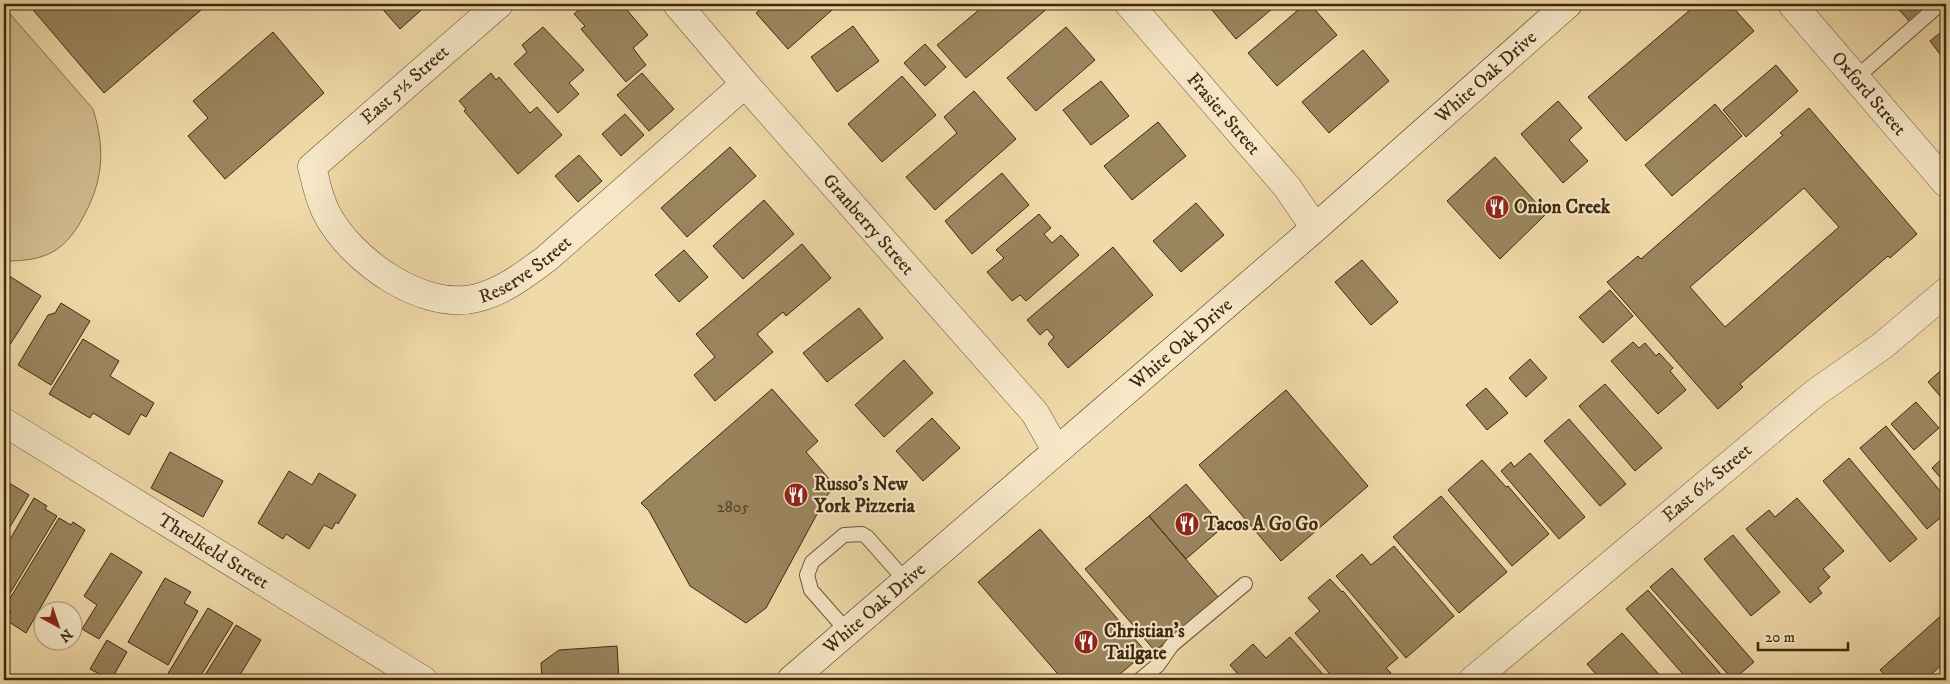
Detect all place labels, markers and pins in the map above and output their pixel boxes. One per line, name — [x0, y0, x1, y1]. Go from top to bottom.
restaurant icon: Onion Creek — [1484, 194, 1510, 220]
place label: Onion Creek — [1514, 196, 1611, 219]
place label: Russo's New York Pizzeria — [813, 473, 916, 518]
restaurant icon: Russo's New York Pizzeria — [783, 482, 809, 508]
restaurant icon: Tacos A Go Go — [1174, 511, 1200, 537]
place label: Tacos A Go Go — [1203, 513, 1318, 536]
place label: Christian’s Tailgate — [1103, 620, 1185, 665]
restaurant icon: Christian’s Tailgate — [1073, 629, 1099, 655]

